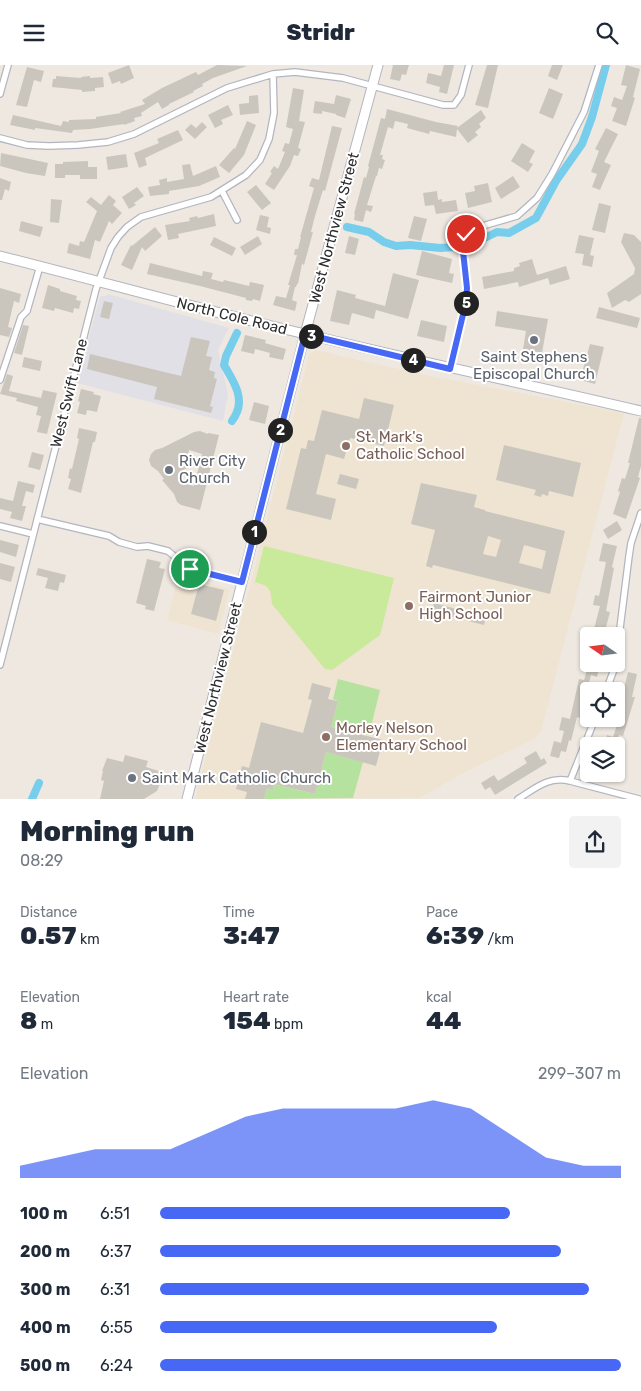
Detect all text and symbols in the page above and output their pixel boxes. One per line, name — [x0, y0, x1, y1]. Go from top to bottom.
icon: menu — [20, 19, 48, 47]
text: Stridr — [286, 19, 355, 46]
icon: search — [593, 19, 621, 47]
street label: West Northview Street — [305, 150, 363, 306]
pin — [445, 213, 487, 255]
icon: check — [452, 220, 480, 248]
pin: 5 — [454, 291, 478, 315]
street label: North Cole Road — [175, 294, 289, 338]
text: 5 — [462, 295, 471, 312]
pin: 3 — [298, 323, 324, 349]
text: 3 — [307, 328, 316, 345]
marker: Saint Stephens Episcopal Church — [528, 334, 540, 346]
street label: West Swift Lane — [47, 337, 91, 449]
pin: 4 — [400, 347, 426, 373]
place label: Saint Stephens Episcopal Church — [473, 348, 595, 383]
text: 4 — [409, 352, 418, 369]
pin: 2 — [268, 417, 292, 443]
text: 2 — [276, 422, 285, 439]
place label: St. Mark's Catholic School — [356, 428, 465, 463]
marker: St. Mark's Catholic School — [340, 440, 352, 452]
place label: River City Church — [179, 452, 246, 487]
marker: River City Church — [163, 464, 175, 476]
pin: 1 — [242, 519, 266, 545]
text: 1 — [251, 524, 258, 541]
pin — [169, 548, 211, 590]
icon: arrive — [176, 555, 204, 583]
place label: Fairmont Junior High School — [419, 588, 531, 623]
street label: West Northview Street — [190, 600, 246, 756]
marker: Fairmont Junior High School — [403, 600, 415, 612]
north arrow — [580, 627, 625, 673]
map controls — [580, 627, 625, 782]
button: locate — [580, 682, 625, 727]
place label: Morley Nelson Elementary School — [336, 719, 467, 754]
marker: Morley Nelson Elementary School — [320, 731, 332, 743]
button: layers — [580, 737, 625, 782]
place label: Saint Mark Catholic Church — [142, 769, 331, 787]
marker: Saint Mark Catholic Church — [126, 772, 138, 784]
text: Morning run — [20, 815, 194, 848]
button: share — [569, 816, 621, 868]
text: 08:29 — [20, 851, 63, 870]
text: Distance — [20, 904, 77, 921]
text: Time — [223, 904, 255, 921]
text: Pace — [426, 904, 458, 921]
text: 0.57 — [20, 921, 77, 950]
text: 3:47 — [223, 921, 280, 950]
text: 6:39 — [426, 921, 484, 950]
text: km — [77, 931, 100, 948]
text: /km — [484, 931, 514, 948]
text: Elevation — [20, 989, 80, 1006]
text: Heart rate — [223, 989, 289, 1006]
text: kcal — [426, 989, 452, 1006]
text: 8 — [20, 1006, 37, 1035]
text: 154 — [223, 1006, 271, 1035]
text: 44 — [426, 1006, 461, 1035]
text: m — [37, 1016, 53, 1033]
text: bpm — [271, 1016, 303, 1033]
text: Elevation — [20, 1064, 89, 1083]
text: 299–307 m — [538, 1064, 621, 1083]
text: 100 m — [20, 1204, 68, 1223]
text: 6:51 — [100, 1204, 130, 1223]
text: 200 m — [20, 1242, 70, 1261]
text: 6:37 — [100, 1242, 132, 1261]
text: 300 m — [20, 1280, 70, 1299]
text: 6:31 — [100, 1280, 130, 1299]
text: 400 m — [20, 1318, 71, 1337]
text: 6:55 — [100, 1318, 133, 1337]
text: 500 m — [20, 1356, 70, 1375]
text: 6:24 — [100, 1356, 133, 1375]

